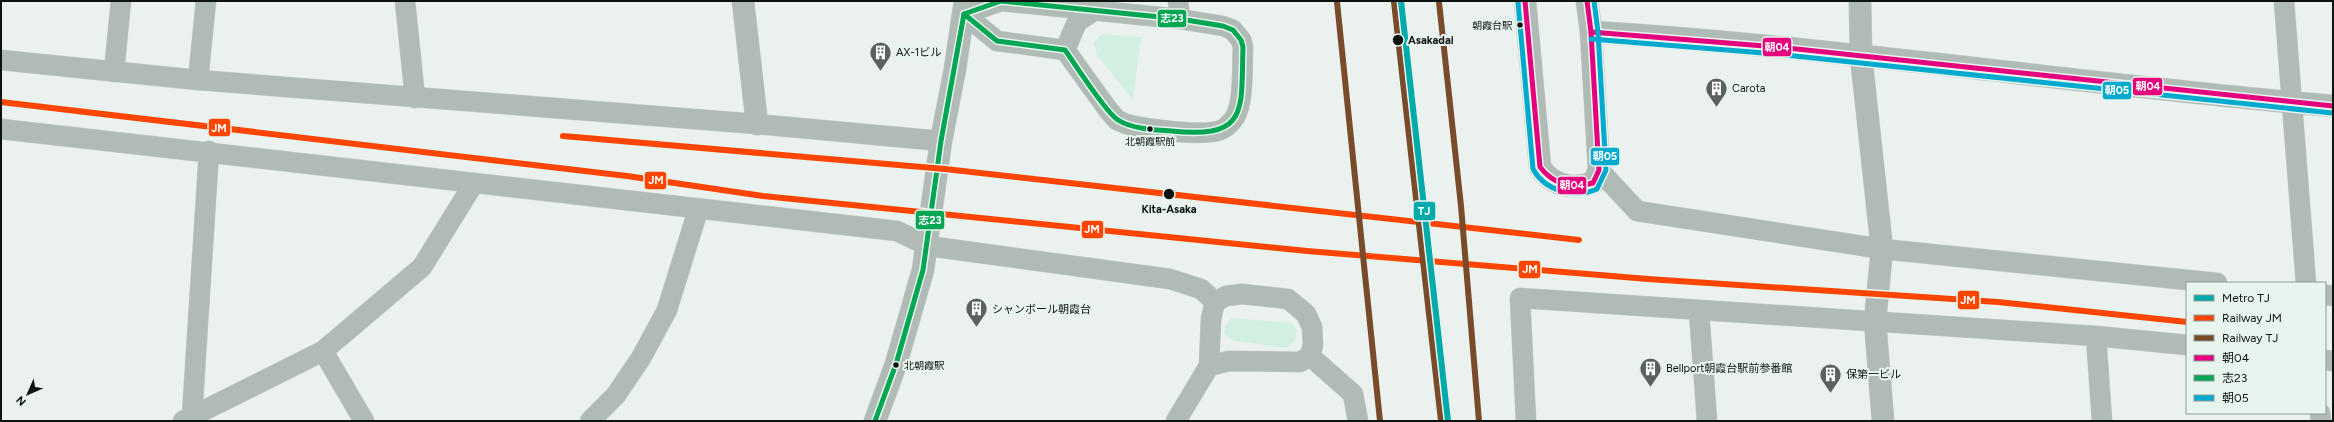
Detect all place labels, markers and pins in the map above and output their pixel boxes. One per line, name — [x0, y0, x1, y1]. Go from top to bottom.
place label: 朝霞台駅 — [1472, 19, 1513, 32]
marker: 朝霞台駅 — [1515, 20, 1525, 30]
marker: Asakadai — [1391, 33, 1405, 47]
place label: Asakadai — [1408, 34, 1454, 47]
building icon: AX-1ビル — [867, 39, 893, 72]
place label: AX-1ビル — [896, 46, 941, 59]
building icon: Carota — [1703, 75, 1729, 108]
place label: Carota — [1732, 82, 1765, 95]
marker: 北朝霞駅前 — [1145, 124, 1155, 134]
place label: 北朝霞駅前 — [1125, 135, 1175, 148]
marker: Kita-Asaka — [1162, 187, 1176, 201]
place label: Kita-Asaka — [1141, 203, 1197, 216]
building icon: シャンボール朝霞台 — [964, 296, 990, 329]
place label: シャンボール朝霞台 — [992, 303, 1091, 316]
building icon: Bellport朝霞台駅前参番館 — [1638, 355, 1664, 388]
place label: 北朝霞駅 — [904, 359, 945, 372]
marker: 北朝霞駅 — [891, 360, 901, 370]
building icon: 保第一ビル — [1817, 361, 1843, 394]
place label: Bellport朝霞台駅前参番館 — [1666, 362, 1792, 375]
place label: 保第一ビル — [1846, 368, 1901, 381]

